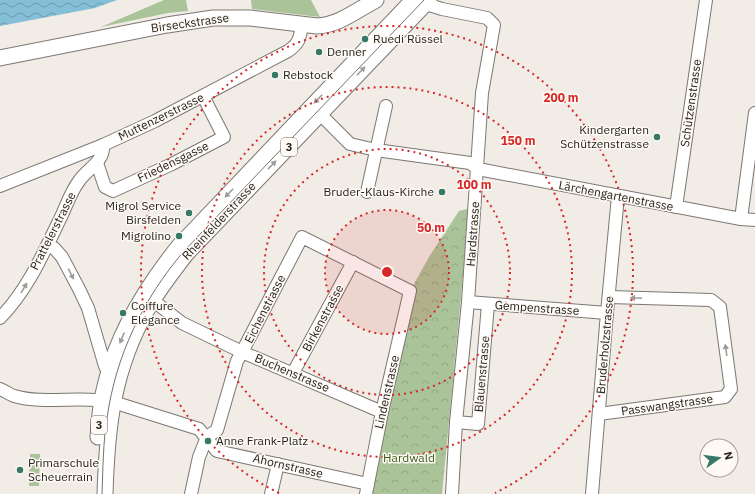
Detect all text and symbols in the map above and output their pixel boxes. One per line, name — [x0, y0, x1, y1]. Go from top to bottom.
street label: Birseckstrasse — [150, 10, 230, 35]
place label: Ruedi Rüssel — [373, 31, 443, 46]
marker: Ruedi Rüssel — [360, 34, 370, 44]
place label: Denner — [327, 44, 367, 59]
marker: Denner — [314, 47, 324, 57]
street label: Schützenstrasse — [677, 58, 704, 148]
one-way arrow — [356, 66, 366, 76]
place label: Rebstock — [283, 67, 334, 82]
marker: Rebstock — [270, 70, 280, 80]
street label: Muttenzerstrasse — [115, 89, 207, 144]
text: 200 m — [543, 90, 579, 105]
one-way arrow — [314, 94, 323, 104]
place label: Kindergarten Schützenstrasse — [560, 122, 649, 151]
marker: Kindergarten Schützenstrasse — [652, 132, 662, 142]
text: 150 m — [500, 133, 536, 148]
street label: Friedensgasse — [135, 138, 211, 185]
road number: 3 — [281, 138, 297, 156]
one-way arrow — [267, 160, 276, 170]
text: 100 m — [456, 177, 492, 192]
street label: Lärchengartenstrasse — [557, 177, 675, 214]
street label: Rheinfelderstrasse — [179, 178, 259, 263]
place label: Bruder-Klaus-Kirche — [323, 184, 434, 199]
marker: Bruder-Klaus-Kirche — [437, 187, 447, 197]
one-way arrow — [224, 188, 234, 198]
street label: Prattelerstrasse — [26, 189, 79, 272]
place label: Migrol Service Birsfelden — [105, 198, 181, 227]
street label: Hardstrasse — [463, 201, 482, 267]
marker: Migrol Service Birsfelden — [184, 208, 194, 218]
text: 50 m — [417, 220, 445, 235]
place label: Migrolino — [121, 228, 171, 243]
marker: Migrolino — [174, 231, 184, 241]
centre of rings — [380, 265, 394, 279]
one-way arrow — [68, 269, 75, 280]
street label: Eichenstrasse — [241, 272, 288, 346]
street label: Birkenstrasse — [299, 281, 347, 354]
one-way arrow — [20, 282, 27, 294]
one-way arrow — [630, 294, 642, 301]
street label: Bruderholzstrasse — [593, 295, 616, 395]
street label: Gempenstrasse — [494, 297, 580, 318]
place label: Coiffure Elegance — [131, 298, 180, 327]
marker: Coiffure Elegance — [118, 308, 128, 318]
one-way arrow — [118, 333, 124, 345]
street label: Blauenstrasse — [471, 335, 492, 413]
one-way arrow — [723, 344, 729, 356]
street label: Buchenstrasse — [253, 350, 332, 395]
street label: Lindenstrasse — [371, 353, 402, 430]
street label: Passwangstrasse — [620, 391, 714, 418]
road number: 3 — [91, 416, 107, 434]
place label: Anne Frank-Platz — [216, 433, 309, 448]
marker: Anne Frank-Platz — [203, 436, 213, 446]
north arrow — [699, 438, 739, 478]
street label: Ahornstrasse — [252, 450, 325, 481]
park label: Hardwald — [383, 450, 435, 465]
text: N — [721, 450, 736, 461]
place label: Primarschule Scheuerrain — [28, 455, 100, 484]
marker: Primarschule Scheuerrain — [15, 465, 25, 475]

